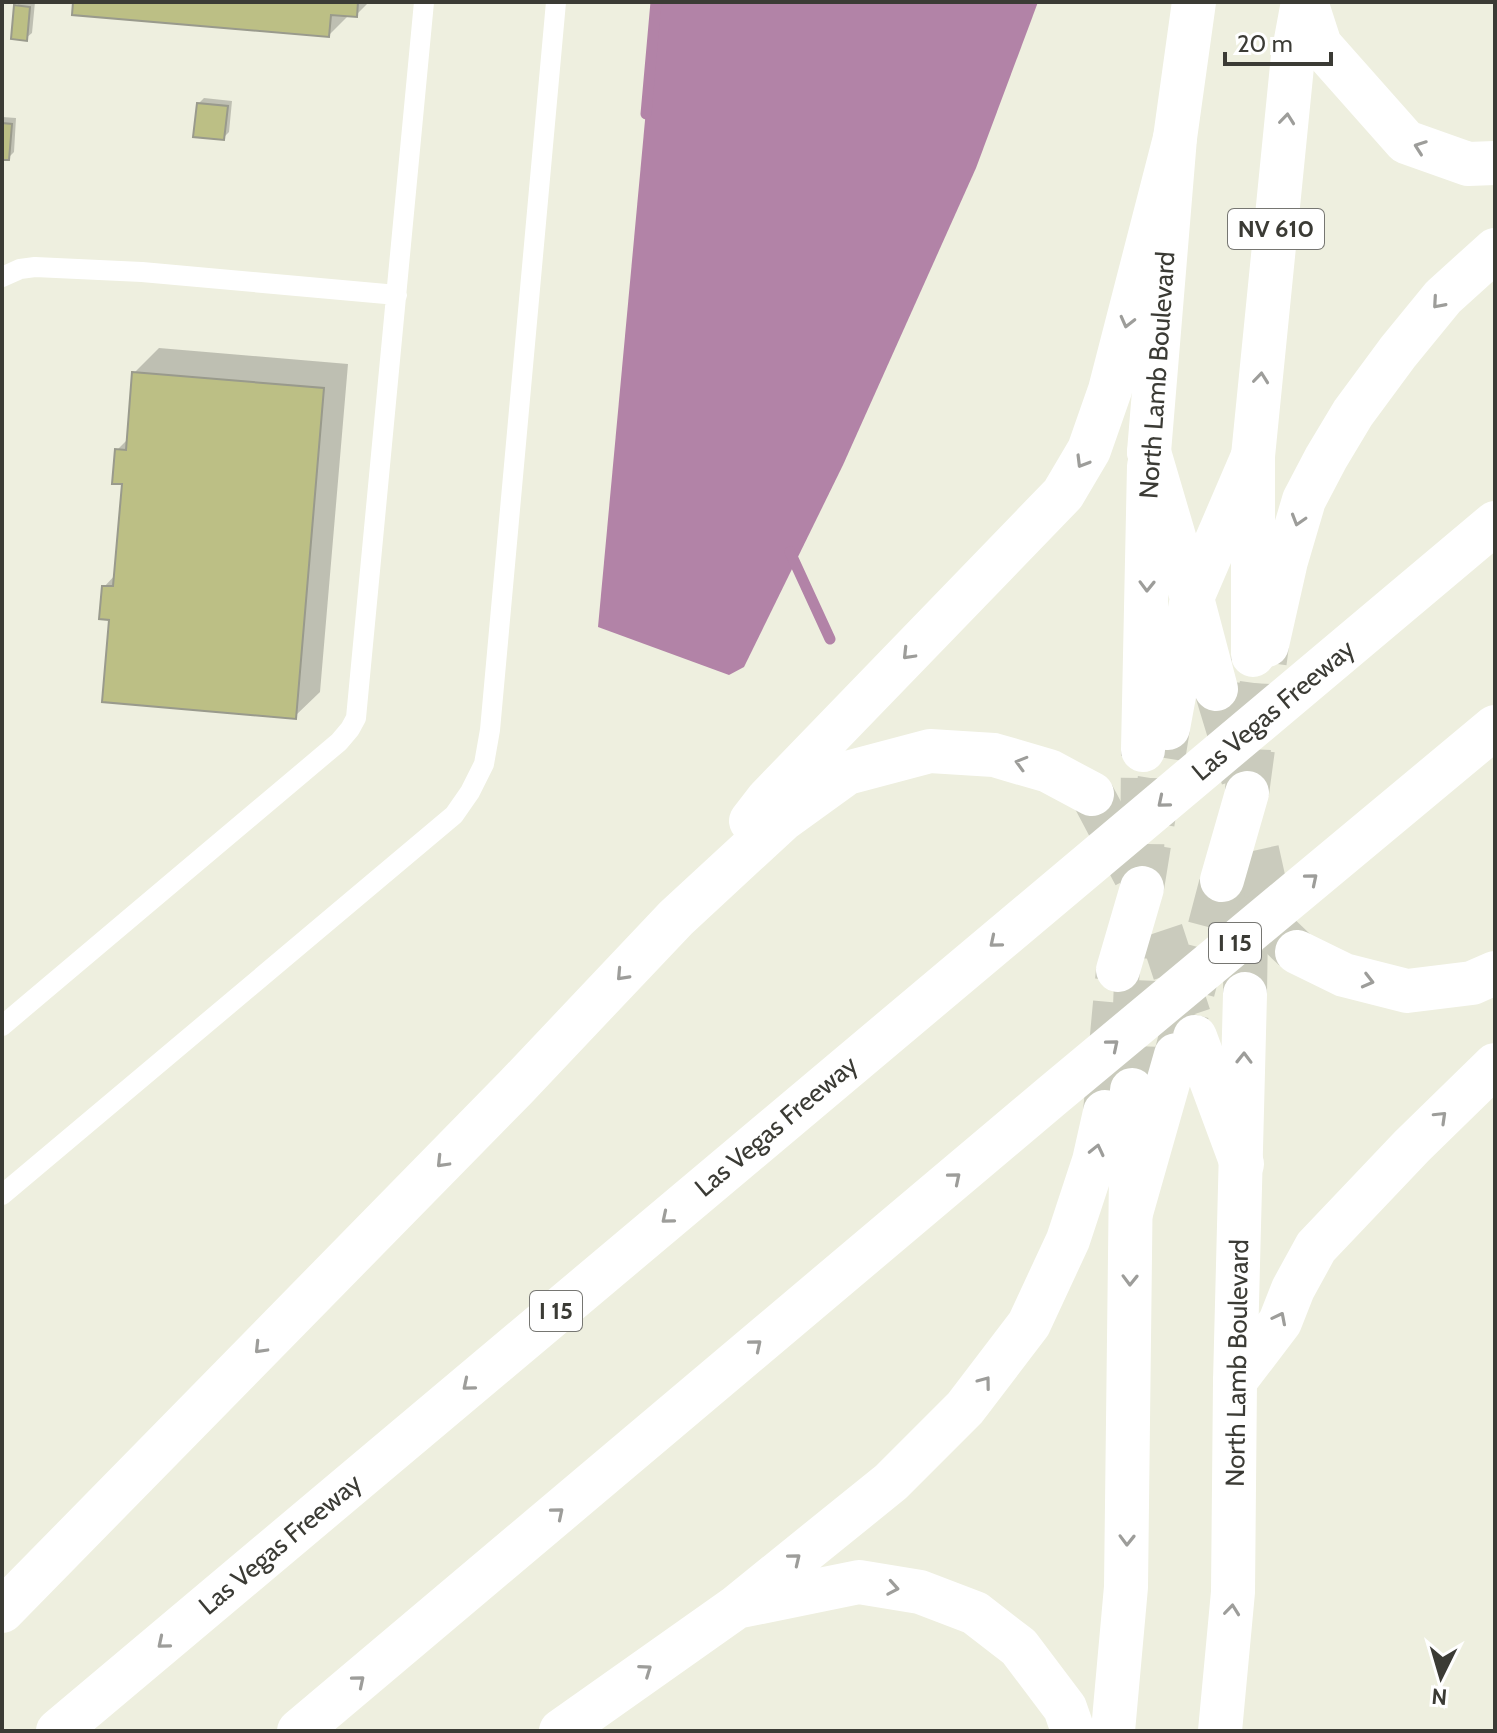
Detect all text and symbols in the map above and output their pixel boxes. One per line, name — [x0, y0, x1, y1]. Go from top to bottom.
scale bar — [1225, 16, 1331, 66]
text: 20 m — [1237, 29, 1293, 58]
one-way arrow — [1278, 112, 1295, 125]
one-way arrow — [1414, 140, 1428, 157]
road number: NV 610 — [1228, 209, 1324, 249]
street label: North Lamb Boulevard — [1132, 250, 1182, 500]
one-way arrow — [1433, 294, 1448, 309]
one-way arrow — [1120, 314, 1137, 328]
one-way arrow — [1252, 371, 1269, 384]
one-way arrow — [1076, 453, 1092, 468]
one-way arrow — [1291, 513, 1307, 527]
one-way arrow — [1138, 580, 1155, 593]
street label: Las Vegas Freeway — [1185, 633, 1361, 787]
one-way arrow — [903, 645, 917, 659]
one-way arrow — [1014, 756, 1028, 772]
one-way arrow — [1157, 792, 1172, 807]
one-way arrow — [1303, 874, 1318, 889]
road number: I 15 — [1209, 923, 1261, 963]
one-way arrow — [989, 932, 1004, 947]
one-way arrow — [617, 966, 632, 980]
one-way arrow — [1361, 972, 1375, 989]
one-way arrow — [1104, 1040, 1118, 1055]
street label: Las Vegas Freeway — [688, 1049, 864, 1203]
one-way arrow — [1235, 1051, 1253, 1064]
one-way arrow — [1432, 1112, 1446, 1126]
one-way arrow — [1088, 1143, 1105, 1157]
one-way arrow — [437, 1153, 452, 1167]
one-way arrow — [946, 1173, 960, 1188]
one-way arrow — [662, 1208, 677, 1223]
street label: North Lamb Boulevard — [1219, 1239, 1255, 1487]
one-way arrow — [1122, 1274, 1139, 1287]
road number: I 15 — [530, 1291, 582, 1331]
one-way arrow — [1271, 1311, 1286, 1326]
one-way arrow — [255, 1339, 270, 1353]
one-way arrow — [747, 1340, 762, 1355]
one-way arrow — [463, 1375, 478, 1390]
one-way arrow — [975, 1376, 989, 1391]
street label: Las Vegas Freeway — [192, 1467, 368, 1621]
one-way arrow — [548, 1508, 563, 1523]
one-way arrow — [1118, 1534, 1136, 1547]
one-way arrow — [786, 1554, 801, 1568]
one-way arrow — [887, 1578, 900, 1595]
one-way arrow — [1223, 1603, 1240, 1616]
one-way arrow — [157, 1633, 172, 1648]
north arrow — [1401, 1637, 1481, 1717]
one-way arrow — [638, 1666, 652, 1680]
one-way arrow — [350, 1676, 364, 1691]
text: N — [1430, 1682, 1448, 1711]

